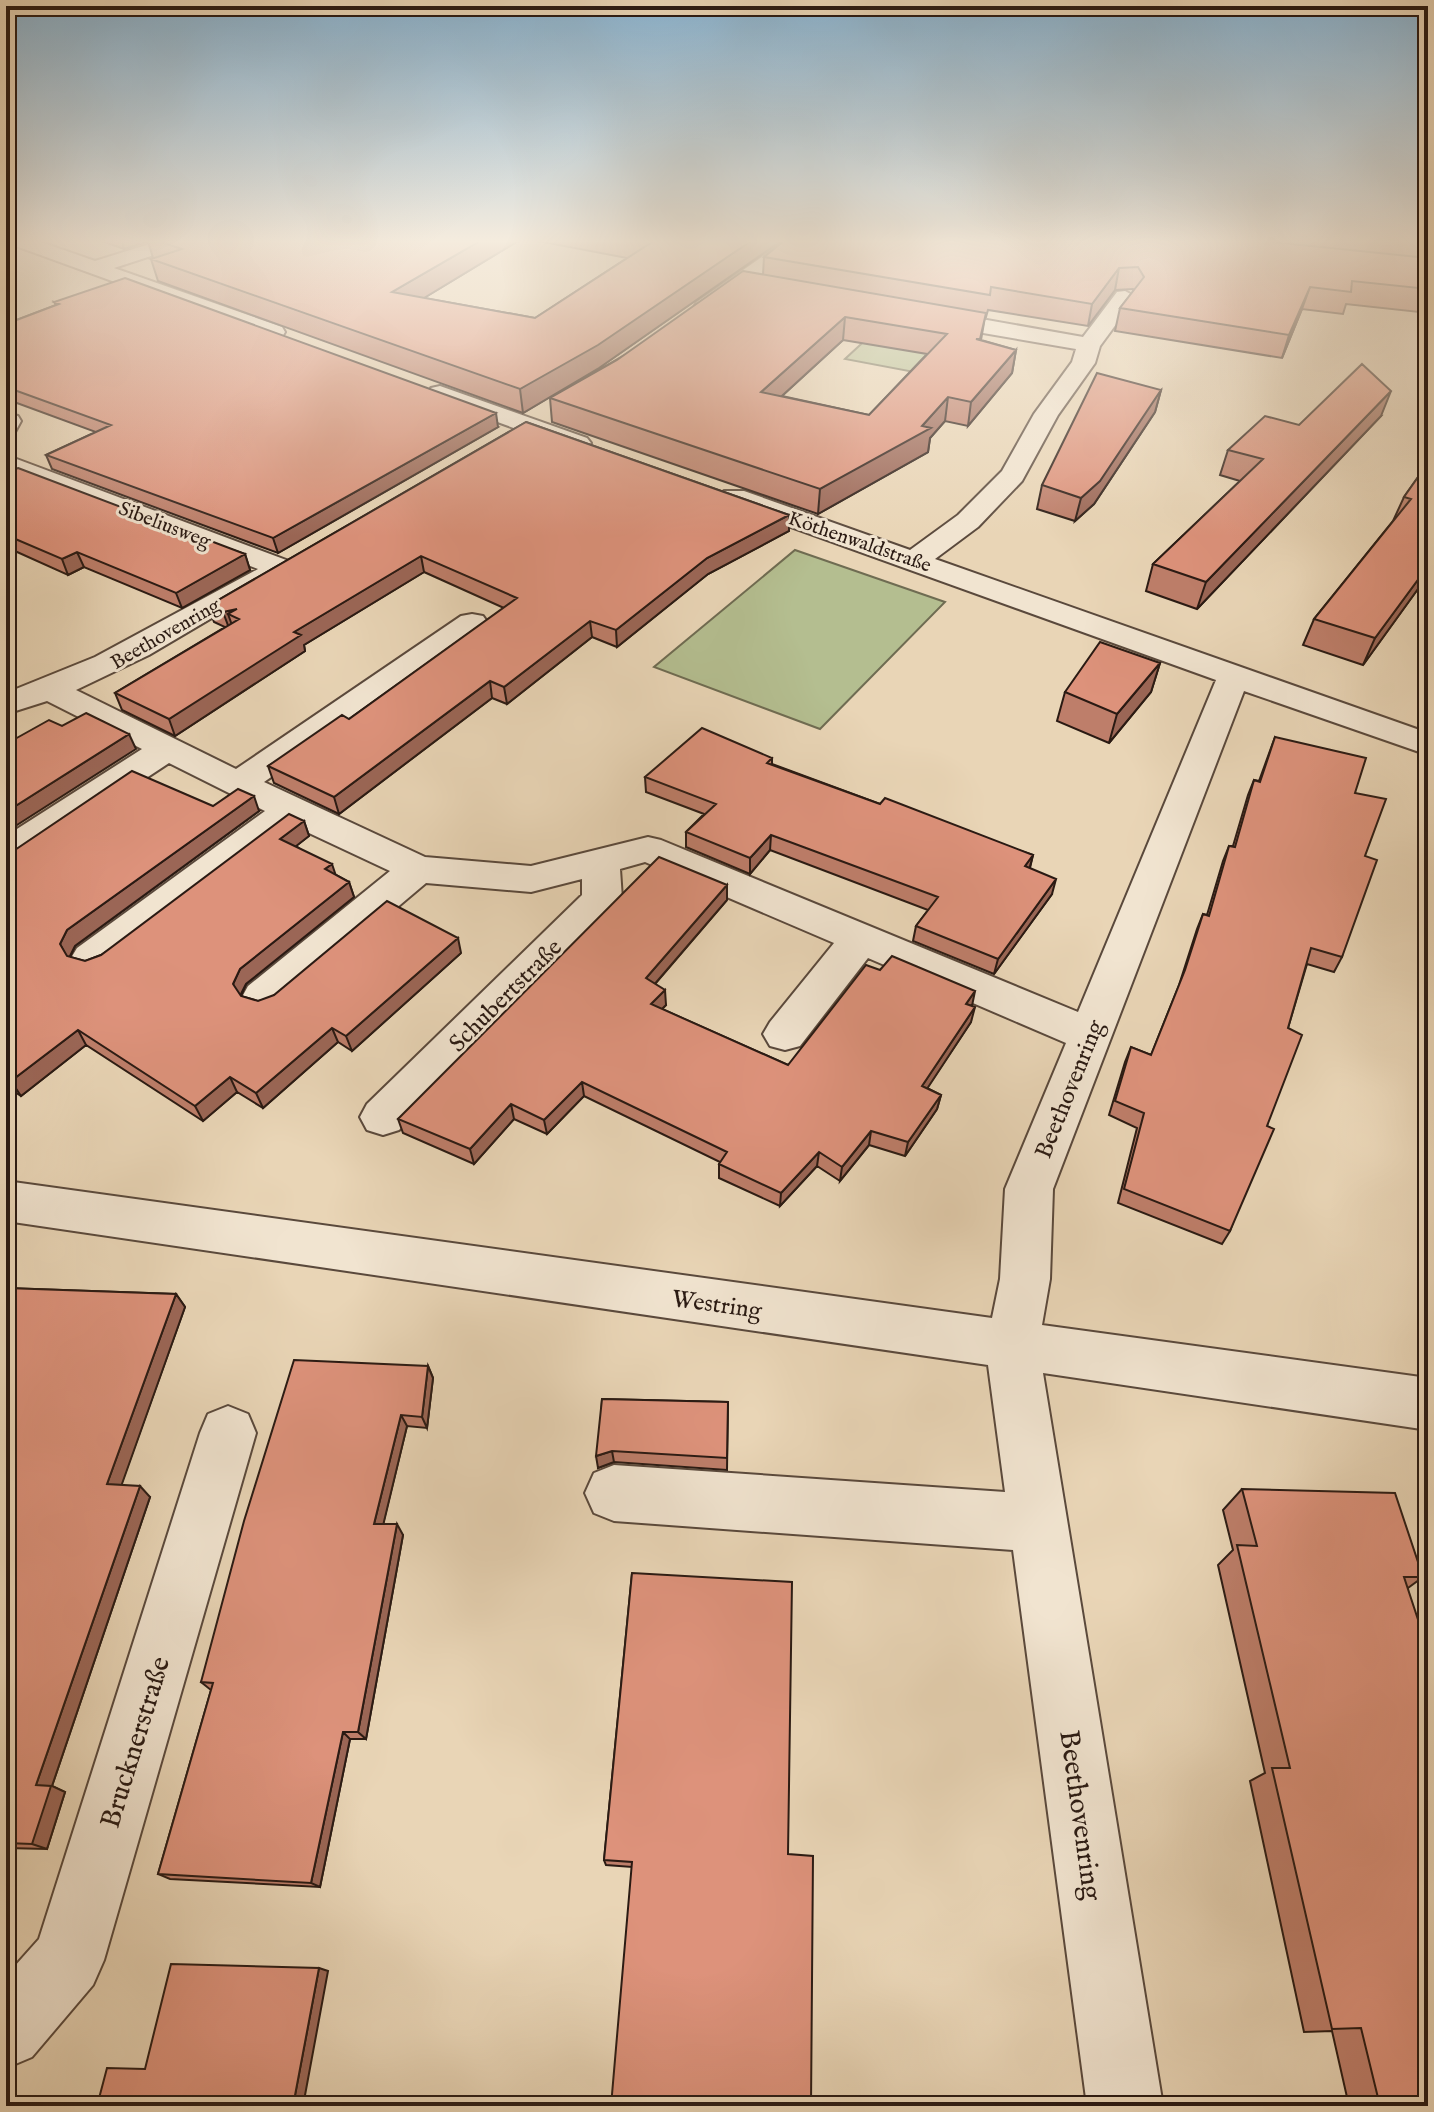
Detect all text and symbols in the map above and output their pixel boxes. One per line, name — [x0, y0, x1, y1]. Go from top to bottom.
street label: Sibeliusweg — [115, 496, 215, 555]
street label: Köthenwaldstraße — [785, 506, 934, 579]
street label: Beethovenring — [106, 592, 226, 676]
street label: Schubertstraße — [443, 933, 569, 1059]
street label: Beethovenring — [1029, 1015, 1113, 1163]
street label: Westring — [670, 1284, 765, 1327]
street label: Brucknerstraße — [94, 1653, 179, 1833]
street label: Beethovenring — [1050, 1728, 1109, 1903]

